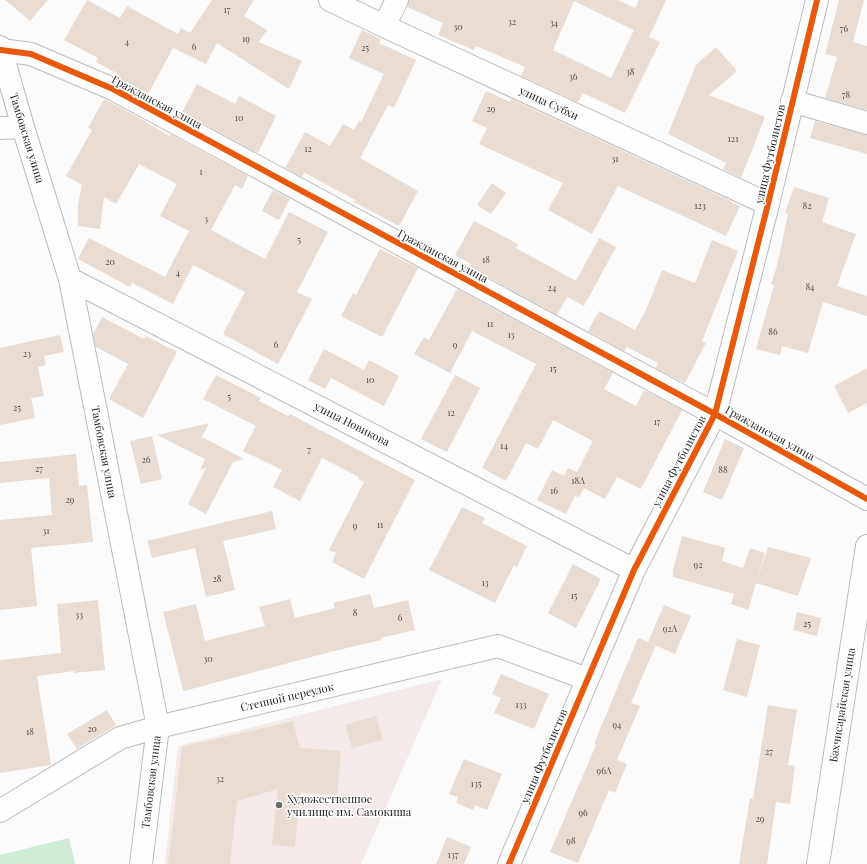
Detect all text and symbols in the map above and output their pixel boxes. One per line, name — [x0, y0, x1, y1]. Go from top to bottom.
house number: 17 — [224, 3, 231, 15]
house number: 32 — [508, 15, 516, 27]
house number: 34 — [550, 16, 559, 28]
house number: 30 — [453, 20, 463, 32]
house number: 76 — [840, 22, 848, 34]
house number: 19 — [242, 32, 250, 44]
house number: 4 — [125, 35, 130, 47]
house number: 6 — [192, 40, 197, 52]
house number: 25 — [361, 41, 369, 53]
house number: 38 — [626, 65, 635, 77]
house number: 36 — [569, 70, 578, 82]
street label: Гражданская улица — [109, 71, 206, 132]
street label: улица Субхи — [516, 82, 581, 123]
house number: 78 — [842, 88, 850, 100]
street label: Тамбовская улица — [7, 91, 48, 185]
house number: 29 — [487, 102, 496, 114]
street label: улица Футболистов — [751, 103, 788, 206]
house number: 10 — [235, 111, 243, 123]
house number: 121 — [728, 132, 739, 144]
house number: 12 — [304, 142, 312, 154]
house number: 31 — [611, 152, 619, 164]
house number: 1 — [199, 165, 203, 177]
house number: 123 — [694, 199, 706, 211]
house number: 82 — [803, 199, 812, 211]
house number: 3 — [204, 212, 208, 224]
street label: Гражданская улица — [395, 225, 492, 286]
house number: 5 — [297, 233, 301, 245]
house number: 18 — [482, 253, 490, 265]
house number: 20 — [105, 255, 115, 267]
house number: 4 — [176, 266, 181, 278]
house number: 84 — [805, 280, 815, 292]
house number: 24 — [548, 281, 557, 293]
house number: 11 — [487, 317, 494, 329]
house number: 86 — [768, 325, 778, 337]
house number: 13 — [507, 328, 515, 340]
house number: 6 — [274, 338, 279, 350]
house number: 9 — [453, 338, 458, 350]
house number: 23 — [23, 347, 31, 359]
house number: 15 — [550, 362, 557, 374]
house number: 10 — [366, 373, 374, 385]
house number: 5 — [227, 390, 231, 402]
street label: улица Новикова — [311, 398, 393, 449]
house number: 25 — [13, 401, 21, 413]
street label: Гражданская улица — [723, 402, 818, 464]
street label: Тамбовская улица — [88, 405, 121, 500]
house number: 12 — [447, 406, 455, 418]
street label: улица Футболистов — [648, 412, 709, 510]
house number: 17 — [654, 415, 661, 427]
house number: 14 — [500, 439, 508, 451]
house number: 7 — [307, 443, 311, 455]
house number: 26 — [142, 453, 151, 465]
house number: 27 — [35, 462, 43, 474]
house number: 88 — [718, 463, 728, 475]
house number: 18А — [571, 474, 585, 486]
house number: 16 — [550, 484, 558, 496]
house number: 29 — [66, 493, 75, 505]
house number: 11 — [377, 518, 384, 530]
house number: 9 — [353, 519, 358, 531]
house number: 31 — [42, 524, 50, 536]
house number: 92 — [694, 558, 702, 570]
house number: 28 — [213, 572, 222, 584]
house number: 13 — [481, 576, 489, 588]
house number: 15 — [571, 589, 578, 601]
house number: 8 — [353, 606, 358, 618]
house number: 33 — [75, 608, 83, 620]
house number: 6 — [398, 611, 403, 623]
house number: 25 — [803, 617, 811, 629]
house number: 92А — [663, 622, 678, 634]
street label: Бахчисарайская улица — [825, 646, 858, 763]
house number: 30 — [203, 652, 213, 664]
street label: Степной переулок — [239, 678, 336, 715]
house number: 133 — [515, 698, 527, 710]
street label: улица Футболистов — [516, 706, 570, 806]
house number: 94 — [612, 718, 622, 730]
house number: 20 — [87, 722, 97, 734]
house number: 18 — [26, 725, 34, 737]
street label: Тамбовская улица — [137, 734, 164, 829]
house number: 27 — [765, 745, 773, 757]
house number: 96А — [597, 764, 612, 776]
house number: 32 — [216, 772, 224, 784]
house number: 135 — [471, 777, 482, 789]
place label: Художественное училище им. Самокиша — [286, 791, 412, 819]
marker: Художественное училище им. Самокиша — [274, 800, 284, 810]
house number: 96 — [578, 806, 588, 818]
house number: 29 — [756, 812, 765, 824]
house number: 98 — [566, 834, 576, 846]
house number: 137 — [448, 848, 459, 860]

